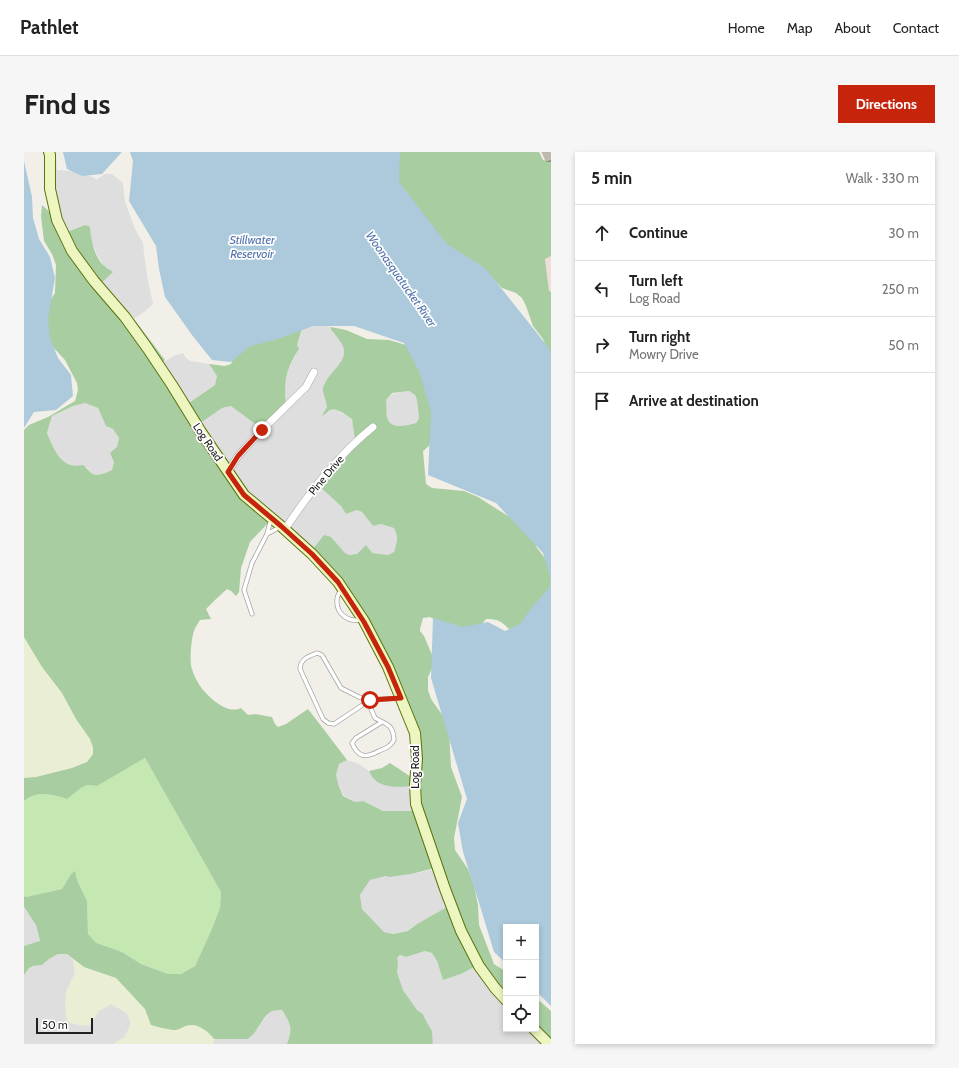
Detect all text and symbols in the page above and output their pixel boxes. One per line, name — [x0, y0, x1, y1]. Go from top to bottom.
text: Pathlet — [20, 16, 79, 39]
text: Home — [728, 19, 765, 37]
text: Map — [787, 19, 812, 37]
text: About — [834, 19, 871, 37]
text: Contact — [893, 19, 939, 37]
button: Directions — [838, 85, 935, 123]
text: Find us — [24, 87, 110, 121]
text: 5 min — [591, 168, 632, 188]
text: Walk · 330 m — [846, 170, 919, 186]
icon: ahead — [591, 222, 613, 244]
text: Continue — [629, 224, 688, 242]
text: 30 m — [889, 225, 919, 241]
water label: Woonasquatucket River — [363, 228, 441, 330]
water label: Stillwater Reservoir — [229, 232, 276, 261]
text: Turn left — [629, 272, 683, 290]
icon: left — [591, 278, 613, 300]
text: 250 m — [882, 281, 919, 297]
text: Log Road — [629, 290, 680, 306]
text: Turn right — [629, 328, 690, 346]
icon: right — [591, 334, 613, 356]
text: 50 m — [889, 337, 919, 353]
text: Mowry Drive — [629, 346, 699, 362]
icon: arrive — [591, 390, 613, 412]
text: Arrive at destination — [629, 392, 759, 410]
street label: Log Road — [190, 420, 226, 464]
route end — [253, 421, 271, 439]
street label: Pine Drive — [305, 452, 347, 498]
route start — [361, 691, 379, 709]
street label: Log Road — [408, 745, 422, 789]
map controls — [503, 924, 539, 1032]
button: + — [503, 924, 539, 960]
button: − — [503, 960, 539, 996]
button: locate — [503, 996, 539, 1032]
scale bar — [36, 1016, 93, 1035]
text: 50 m — [42, 1018, 68, 1032]

